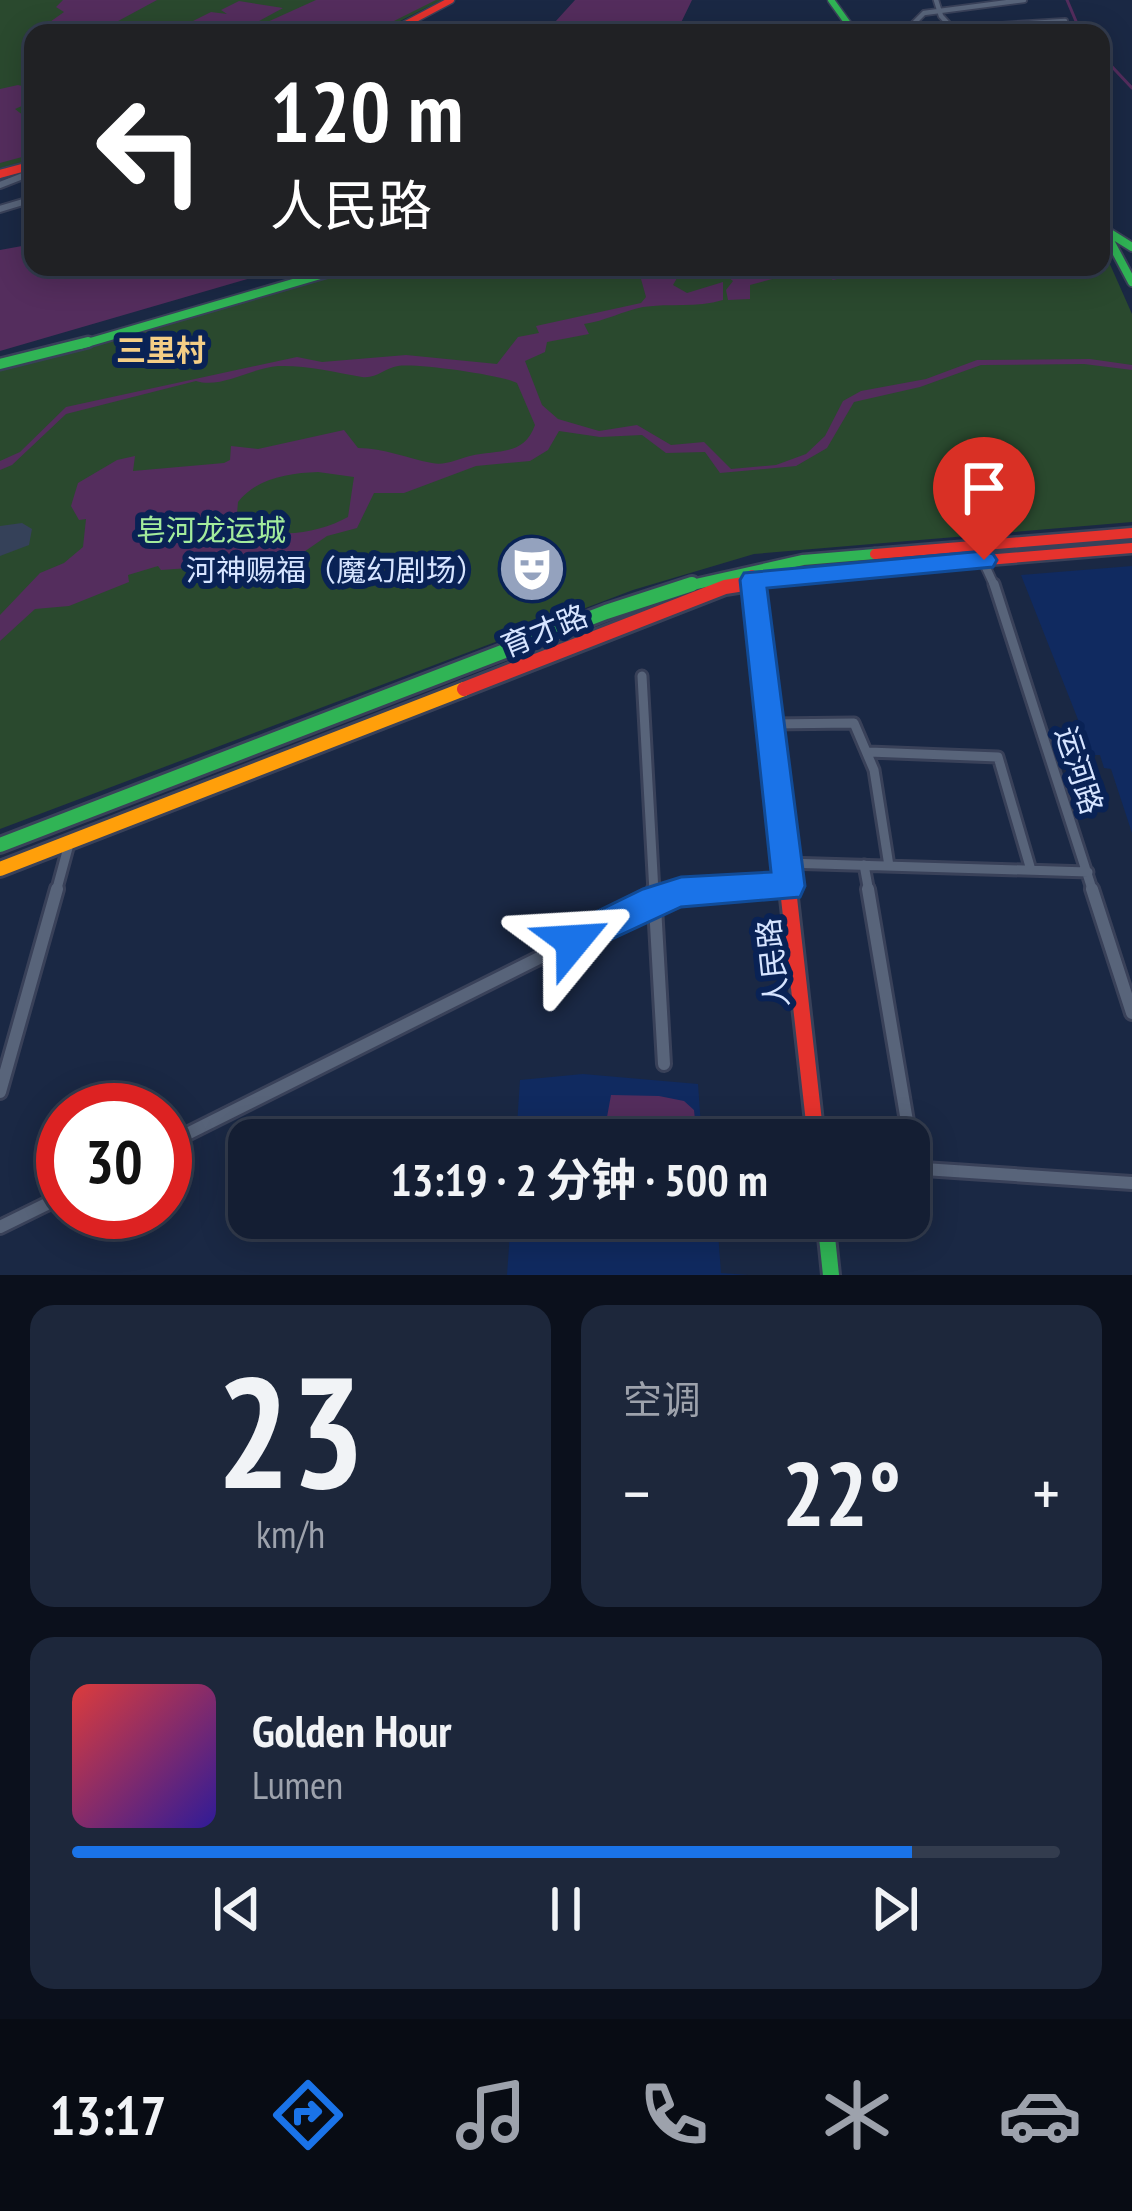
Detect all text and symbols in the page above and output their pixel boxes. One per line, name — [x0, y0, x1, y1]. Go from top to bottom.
text: 120 m — [270, 56, 463, 165]
icon: left — [72, 72, 228, 228]
text: 人民路 — [270, 170, 432, 240]
district label: 三里村 — [116, 330, 206, 369]
pin — [933, 437, 1035, 560]
icon: arrive — [951, 455, 1017, 521]
park label: 皂河龙运城 — [136, 510, 286, 549]
theatre icon: 河神赐福（魔幻剧场） — [497, 534, 567, 604]
place label: 河神赐福（魔幻剧场） — [186, 550, 486, 589]
street label: 育才路 — [495, 595, 593, 665]
street label: 运河路 — [1048, 721, 1112, 819]
position arrow — [510, 878, 636, 1004]
street label: 人民路 — [748, 916, 796, 1010]
speed limit sign: 30 — [36, 1083, 192, 1239]
text: 13:19 · 2 分钟 · 500 m — [390, 1150, 768, 1208]
text: 23 — [216, 1329, 365, 1531]
text: 空调 — [623, 1374, 701, 1425]
text: 22° — [782, 1434, 901, 1551]
text: − — [623, 1450, 650, 1535]
text: + — [1033, 1450, 1060, 1535]
text: km/h — [256, 1508, 325, 1559]
text: Golden Hour — [252, 1701, 452, 1759]
text: Lumen — [252, 1759, 343, 1810]
icon: previous — [204, 1876, 270, 1942]
icon: pause — [533, 1876, 599, 1942]
icon: next — [862, 1876, 928, 1942]
icon: directions — [266, 2073, 350, 2157]
icon: music — [449, 2073, 533, 2157]
icon: phone — [632, 2073, 716, 2157]
icon: climate — [815, 2073, 899, 2157]
icon: car — [998, 2073, 1082, 2157]
text: 13:17 — [50, 2080, 166, 2150]

